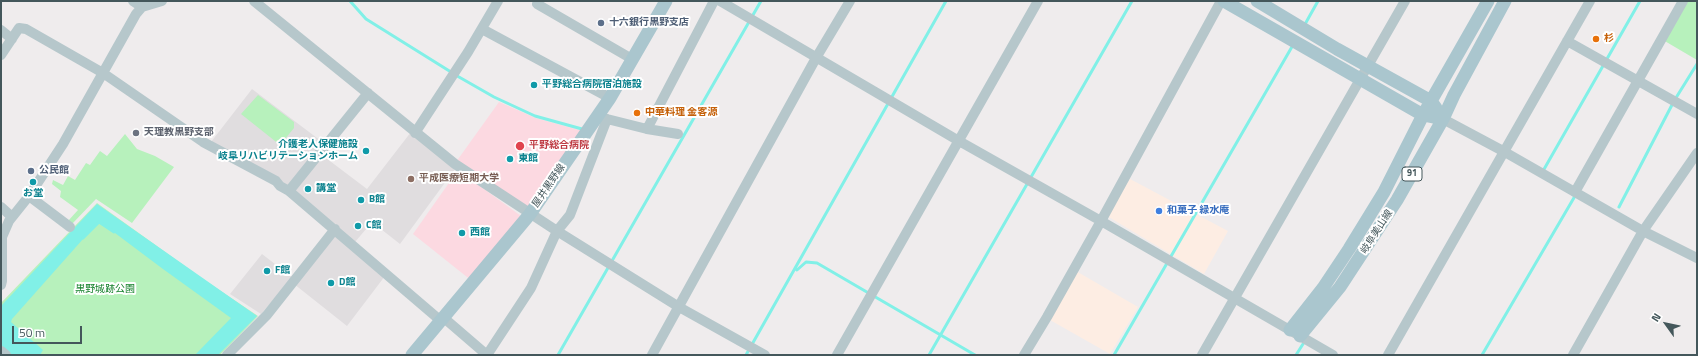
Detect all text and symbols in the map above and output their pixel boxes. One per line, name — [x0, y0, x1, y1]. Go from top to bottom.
place label: 十六銀行黒野支店 — [609, 17, 689, 29]
marker: 十六銀行黒野支店 — [596, 18, 606, 28]
place label: 杉 — [1604, 33, 1614, 45]
marker: 杉 — [1591, 34, 1601, 44]
place label: 平野総合病院宿泊施設 — [542, 79, 642, 91]
marker: 平野総合病院宿泊施設 — [529, 80, 539, 90]
place label: 中華料理 金客源 — [645, 107, 717, 119]
marker: 中華料理 金客源 — [632, 108, 642, 118]
place label: 天理教黒野支部 — [144, 127, 214, 139]
marker: 天理教黒野支部 — [131, 128, 141, 138]
place label: 介護老人保健施設 岐阜リハビリテーションホーム — [218, 139, 358, 162]
marker: 平野総合病院 — [514, 140, 526, 152]
place label: 平野総合病院 — [529, 140, 589, 152]
marker: 介護老人保健施設 岐阜リハビリテーションホーム — [361, 146, 371, 156]
place label: 東館 — [518, 153, 538, 165]
marker: 東館 — [505, 154, 515, 164]
street label: 屋井黒野線 — [530, 162, 568, 210]
place label: 公民館 — [39, 165, 69, 177]
marker: 公民館 — [26, 166, 36, 176]
road number: 91 — [1402, 167, 1422, 181]
place label: 平成医療短期大学 — [419, 173, 499, 185]
marker: 平成医療短期大学 — [406, 174, 416, 184]
marker: お堂 — [28, 177, 38, 187]
place label: 講堂 — [316, 183, 336, 195]
marker: 講堂 — [303, 184, 313, 194]
place label: お堂 — [23, 188, 43, 200]
place label: B館 — [369, 194, 385, 206]
marker: B館 — [356, 195, 366, 205]
place label: 和菓子 緑水庵 — [1167, 205, 1229, 217]
marker: 和菓子 緑水庵 — [1154, 206, 1164, 216]
street label: 岐阜美山線 — [1358, 208, 1396, 256]
place label: C館 — [366, 220, 381, 232]
marker: C館 — [353, 221, 363, 231]
place label: 西館 — [470, 227, 490, 239]
marker: 西館 — [457, 228, 467, 238]
place label: F館 — [275, 265, 290, 277]
marker: F館 — [262, 266, 272, 276]
place label: D館 — [339, 277, 355, 289]
marker: D館 — [326, 278, 336, 288]
park label: 黒野城跡公園 — [75, 284, 135, 296]
north arrow — [1646, 304, 1686, 344]
text: N — [1647, 310, 1665, 325]
scale bar — [14, 318, 84, 344]
text: 50 m — [19, 323, 45, 342]

